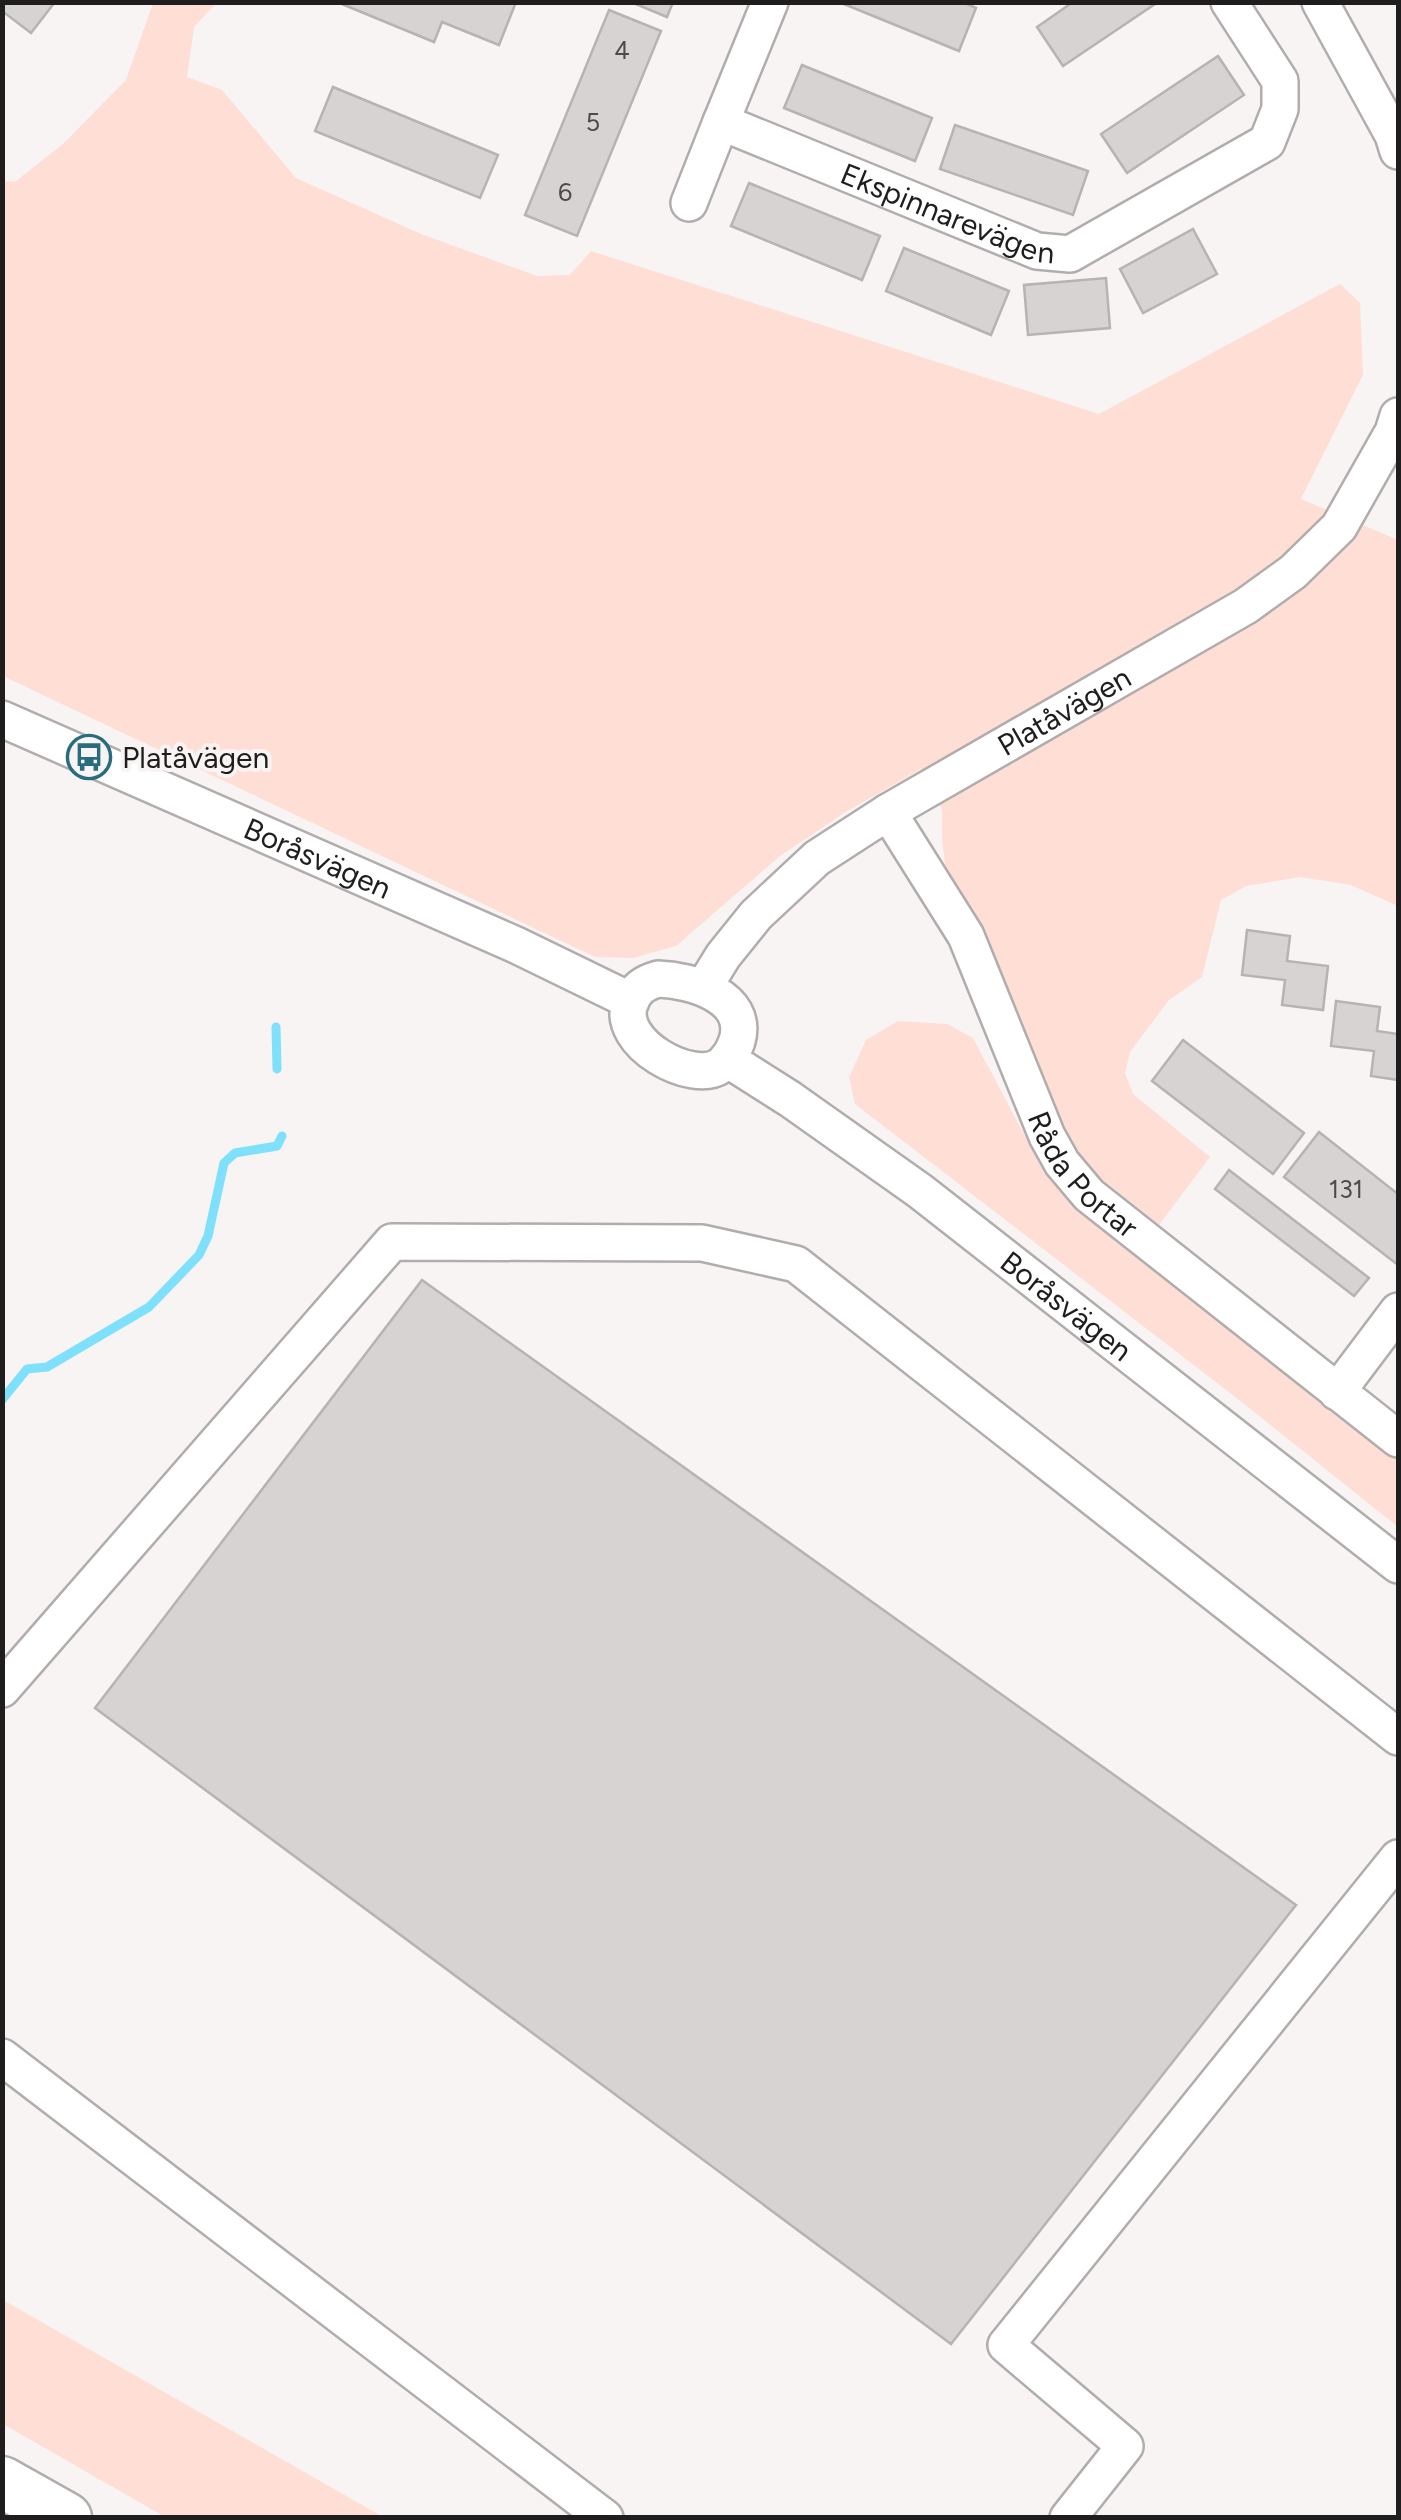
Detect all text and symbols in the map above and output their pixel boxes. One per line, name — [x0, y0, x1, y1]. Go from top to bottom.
house number: 4 — [614, 35, 630, 65]
house number: 5 — [586, 107, 600, 137]
street label: Ekspinnarevägen — [835, 154, 1056, 271]
house number: 6 — [558, 177, 572, 207]
street label: Platåvägen — [991, 658, 1137, 764]
bus stop icon: Platåvägen — [66, 734, 112, 780]
place label: Platåvägen — [122, 739, 269, 776]
street label: Boråsvägen — [239, 809, 397, 906]
street label: Råda Portar — [1020, 1106, 1146, 1245]
house number: 131 — [1329, 1174, 1363, 1204]
street label: Boråsvägen — [993, 1243, 1140, 1369]

